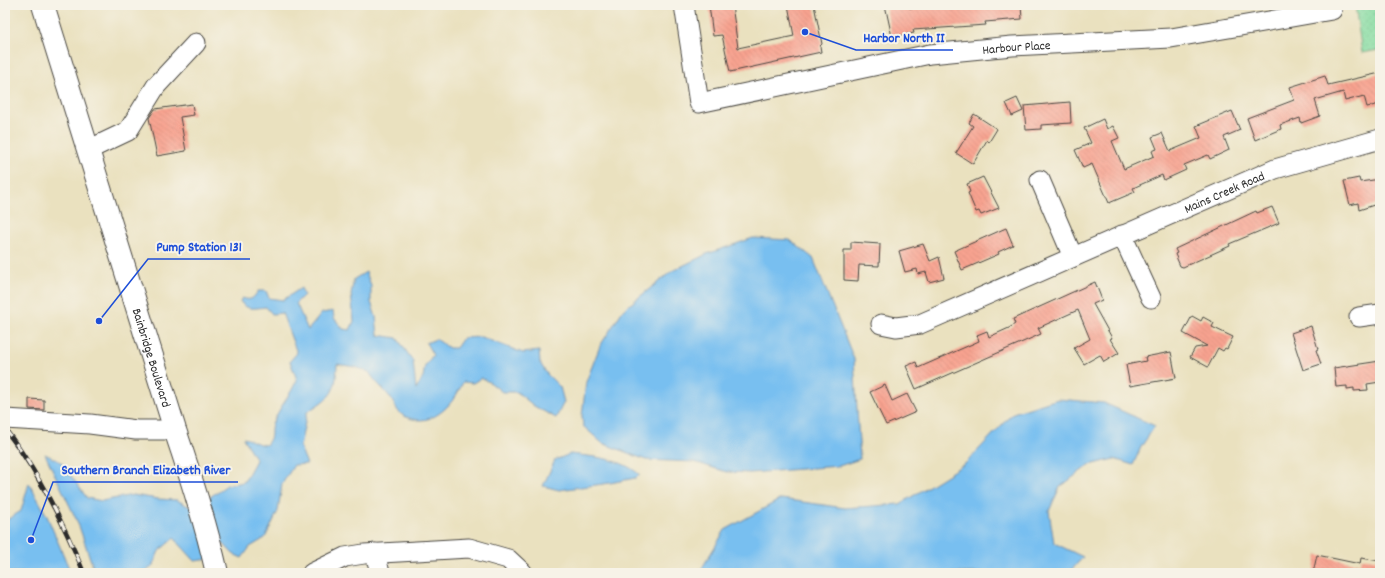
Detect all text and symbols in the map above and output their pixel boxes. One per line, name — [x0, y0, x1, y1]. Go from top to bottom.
callout: Harbor North II — [856, 24, 953, 50]
text: Harbor North II — [863, 29, 945, 49]
street label: Harbour Place — [982, 37, 1051, 61]
street label: Mains Creek Road — [1182, 168, 1268, 220]
callout: Pump Station 131 — [148, 233, 250, 259]
text: Pump Station 131 — [156, 238, 242, 258]
street label: Bainbridge Boulevard — [126, 306, 174, 410]
callout: Southern Branch Elizabeth River — [53, 456, 238, 482]
text: Southern Branch Elizabeth River — [62, 461, 231, 481]

